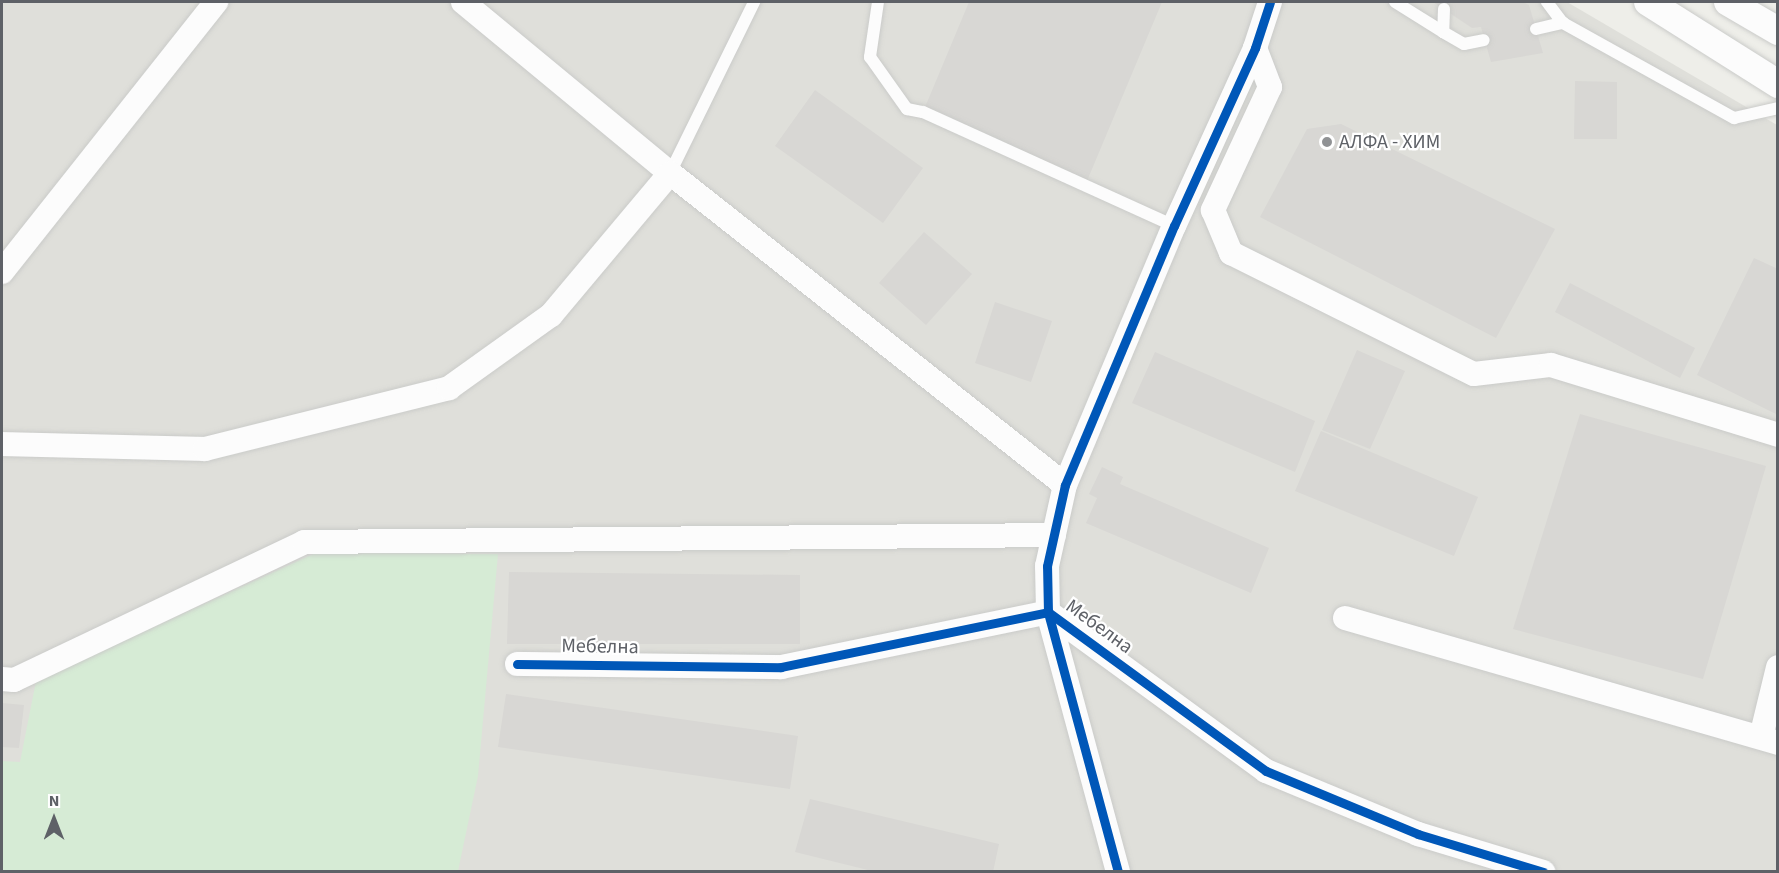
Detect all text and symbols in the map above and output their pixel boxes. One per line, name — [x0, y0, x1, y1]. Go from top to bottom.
place label: АЛФА - ХИМ — [1339, 130, 1440, 154]
marker: АЛФА - ХИМ — [1320, 135, 1334, 149]
street label: Мебелна — [1061, 595, 1137, 659]
street label: Мебелна — [561, 634, 639, 660]
north arrow — [24, 789, 84, 849]
text: N — [49, 790, 59, 812]

